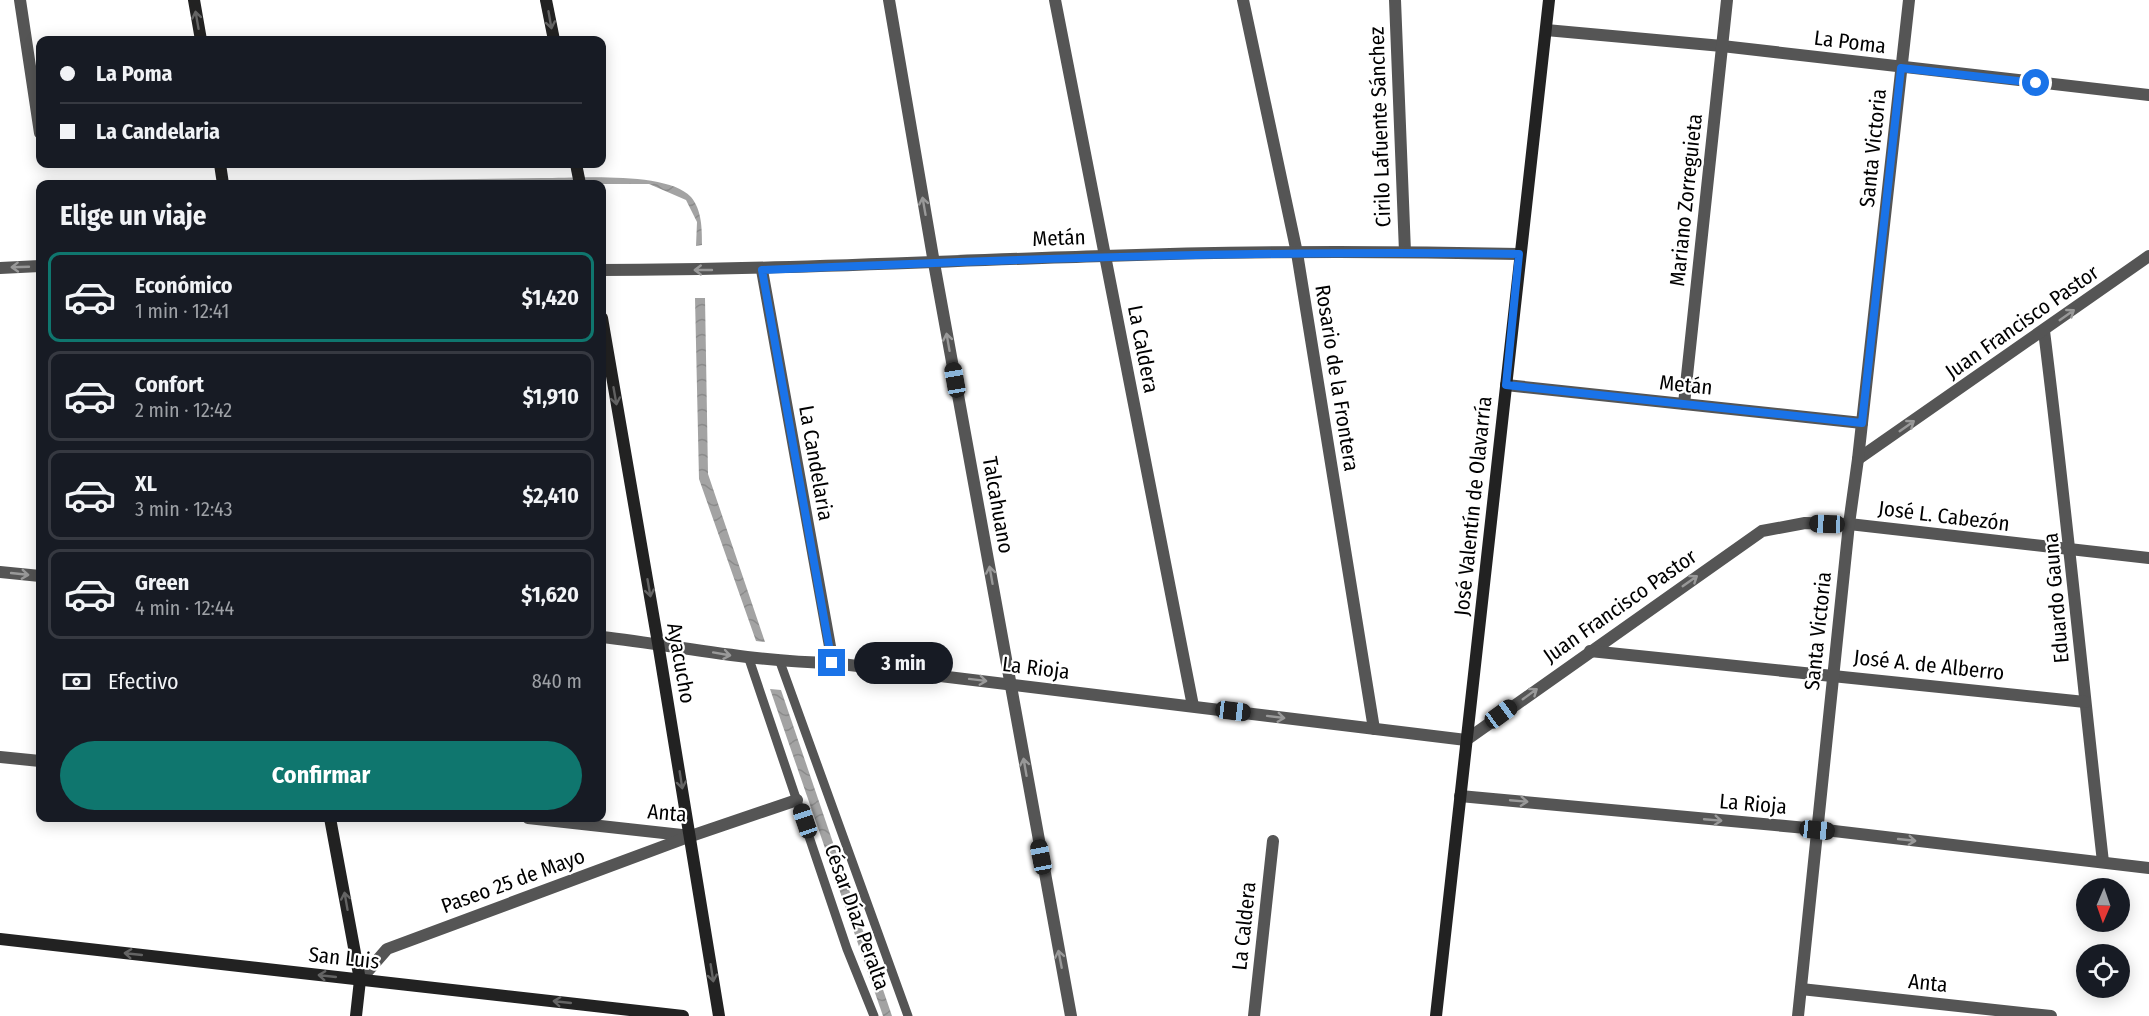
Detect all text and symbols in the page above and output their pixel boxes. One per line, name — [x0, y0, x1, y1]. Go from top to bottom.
one-way arrow — [545, 10, 556, 30]
one-way arrow — [192, 11, 203, 31]
street label: La Poma — [1813, 25, 1887, 59]
street label: Cirilo Lafuente Sánchez — [1364, 26, 1396, 228]
text: La Poma — [96, 60, 172, 87]
route start — [2022, 69, 2049, 96]
street label: Santa Victoria — [1854, 87, 1892, 209]
street label: Mariano Zorreguieta — [1664, 112, 1708, 288]
text: La Candelaria — [96, 118, 220, 145]
one-way arrow — [918, 196, 929, 216]
text: Elige un viaje — [60, 200, 206, 232]
street label: Metán — [1032, 224, 1086, 252]
street label: Juan Francisco Pastor — [1940, 259, 2104, 385]
one-way arrow — [11, 261, 31, 273]
one-way arrow — [694, 264, 714, 276]
icon: car — [63, 270, 117, 324]
text: Económico — [135, 272, 233, 299]
street label: Rosario de la Frontera — [1309, 283, 1365, 473]
text: $1,420 — [522, 284, 579, 311]
text: 1 min · 12:41 — [135, 299, 229, 323]
street label: La Caldera — [1122, 303, 1164, 395]
one-way arrow — [2058, 309, 2074, 321]
one-way arrow — [942, 332, 953, 352]
car — [943, 361, 967, 399]
icon: car — [63, 369, 117, 423]
street label: Metán — [1658, 369, 1714, 401]
text: Confort — [135, 371, 204, 398]
text: $1,910 — [523, 383, 579, 410]
one-way arrow — [610, 386, 621, 405]
street label: José Valentín de Olavarría — [1449, 395, 1497, 617]
text: 2 min · 12:42 — [135, 398, 232, 422]
street label: La Candelaria — [793, 403, 839, 523]
one-way arrow — [1898, 420, 1914, 432]
street label: Talcahuano — [977, 455, 1019, 555]
icon: car — [63, 468, 117, 522]
text: XL — [135, 470, 157, 497]
text: $2,410 — [522, 482, 579, 509]
street label: José L. Cabezón — [1877, 495, 2011, 537]
text: 3 min · 12:43 — [135, 497, 233, 521]
car — [1809, 514, 1845, 534]
street label: Eduardo Gauna — [2037, 532, 2075, 664]
street label: Juan Francisco Pastor — [1538, 543, 1702, 669]
one-way arrow — [985, 565, 996, 585]
icon: car — [63, 567, 117, 621]
one-way arrow — [10, 569, 30, 580]
text: Green — [135, 569, 189, 596]
street label: Santa Victoria — [1799, 570, 1837, 692]
one-way arrow — [1681, 575, 1697, 587]
one-way arrow — [644, 578, 655, 597]
text: $1,620 — [521, 581, 579, 608]
text: 4 min · 12:44 — [135, 596, 234, 620]
street label: Ayacucho — [661, 621, 701, 705]
callout: 3 min — [853, 642, 952, 684]
street label: José A. de Alberro — [1852, 644, 2006, 686]
one-way arrow — [711, 649, 731, 660]
route end — [818, 649, 845, 676]
text: 3 min — [881, 651, 926, 675]
street label: La Rioja — [1001, 651, 1071, 685]
icon: cash — [60, 665, 93, 698]
text: Efectivo — [108, 668, 179, 695]
text: 840 m — [532, 669, 582, 693]
one-way arrow — [968, 675, 988, 686]
one-way arrow — [1522, 687, 1538, 700]
car — [1481, 696, 1521, 732]
car — [1214, 700, 1252, 722]
one-way arrow — [1266, 711, 1285, 722]
button: Confirmar — [60, 741, 582, 810]
one-way arrow — [1019, 757, 1030, 777]
one-way arrow — [676, 770, 687, 790]
street label: La Rioja — [1718, 788, 1788, 820]
one-way arrow — [1508, 796, 1528, 807]
street label: Anta — [646, 798, 688, 828]
car — [791, 801, 819, 841]
one-way arrow — [1702, 815, 1722, 826]
car — [1798, 819, 1836, 841]
one-way arrow — [1896, 834, 1916, 845]
car — [1029, 838, 1053, 876]
street label: César Díaz Peralta — [819, 841, 895, 993]
street label: Paseo 25 de Mayo — [438, 843, 588, 919]
north arrow — [2076, 878, 2130, 932]
map controls — [2076, 878, 2130, 998]
street label: La Caldera — [1226, 880, 1262, 972]
one-way arrow — [340, 892, 351, 912]
street label: San Luis — [307, 941, 381, 975]
button: locate — [2076, 944, 2130, 998]
one-way arrow — [123, 948, 143, 959]
one-way arrow — [1054, 949, 1065, 969]
one-way arrow — [707, 963, 718, 982]
street label: Anta — [1907, 968, 1949, 998]
one-way arrow — [317, 970, 337, 981]
one-way arrow — [553, 997, 573, 1008]

